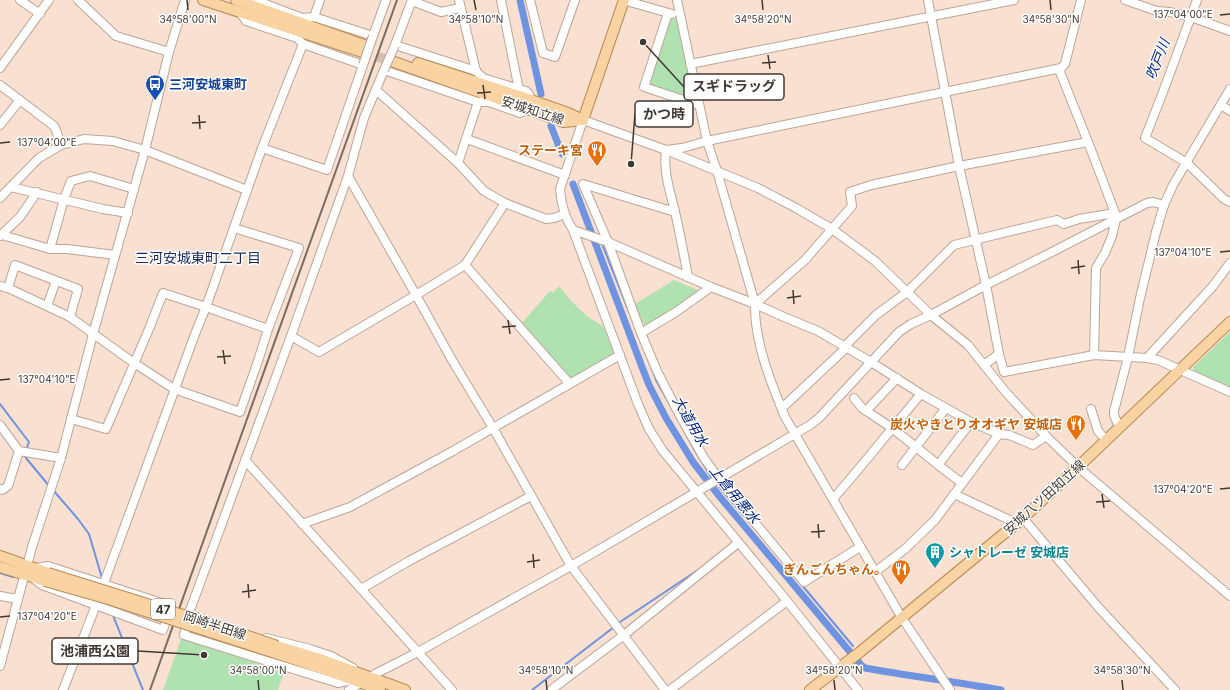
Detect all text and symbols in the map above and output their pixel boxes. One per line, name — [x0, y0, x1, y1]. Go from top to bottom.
text: 137°04'00"E — [1153, 8, 1213, 20]
text: 34°58'00"N — [159, 13, 217, 25]
text: 34°58'10"N — [449, 13, 503, 25]
text: 34°58'20"N — [735, 13, 791, 25]
text: 34°58'30"N — [1023, 13, 1079, 25]
water label: 吹戸川 — [1142, 34, 1173, 82]
bus stop icon: 三河安城東町 — [144, 73, 166, 101]
callout: スギドラッグ — [684, 74, 784, 100]
place label: 三河安城東町 — [169, 76, 247, 92]
text: スギドラッグ — [692, 77, 776, 94]
street label: 安城知立線 — [500, 92, 566, 128]
callout: かつ時 — [635, 101, 693, 127]
text: かつ時 — [643, 105, 685, 122]
text: 137°04'00"E — [17, 136, 77, 148]
restaurant icon: ステーキ宮 — [586, 139, 608, 167]
place label: ステーキ宮 — [518, 142, 583, 158]
text: 137°04'10"E — [1154, 246, 1212, 258]
district label: 三河安城東町二丁目 — [135, 249, 261, 266]
text: 137°04'10"E — [18, 373, 76, 385]
water label: 大道用水 — [670, 393, 713, 451]
restaurant icon: 炭火やきとりオオギヤ 安城店 — [1065, 413, 1087, 441]
place label: 炭火やきとりオオギヤ 安城店 — [890, 416, 1062, 432]
street label: 安城八ツ田知立線 — [1000, 456, 1088, 538]
water label: 上倉用悪水 — [706, 461, 765, 528]
text: 137°04'20"E — [1153, 483, 1213, 495]
building icon: シャトレーゼ 安城店 — [924, 541, 946, 569]
place label: シャトレーゼ 安城店 — [949, 544, 1069, 560]
restaurant icon: ぎんごんちゃん。 — [890, 558, 912, 586]
place label: ぎんごんちゃん。 — [783, 561, 887, 577]
road number: 47 — [151, 599, 175, 619]
street label: 岡崎半田線 — [182, 607, 248, 643]
text: 137°04'20"E — [17, 610, 77, 622]
callout: 池浦西公園 — [52, 638, 138, 664]
text: 池浦西公園 — [60, 642, 130, 659]
text: 34°58'00"N — [229, 664, 287, 676]
text: 34°58'10"N — [519, 664, 573, 676]
text: 34°58'20"N — [806, 664, 862, 676]
text: 34°58'30"N — [1094, 664, 1150, 676]

